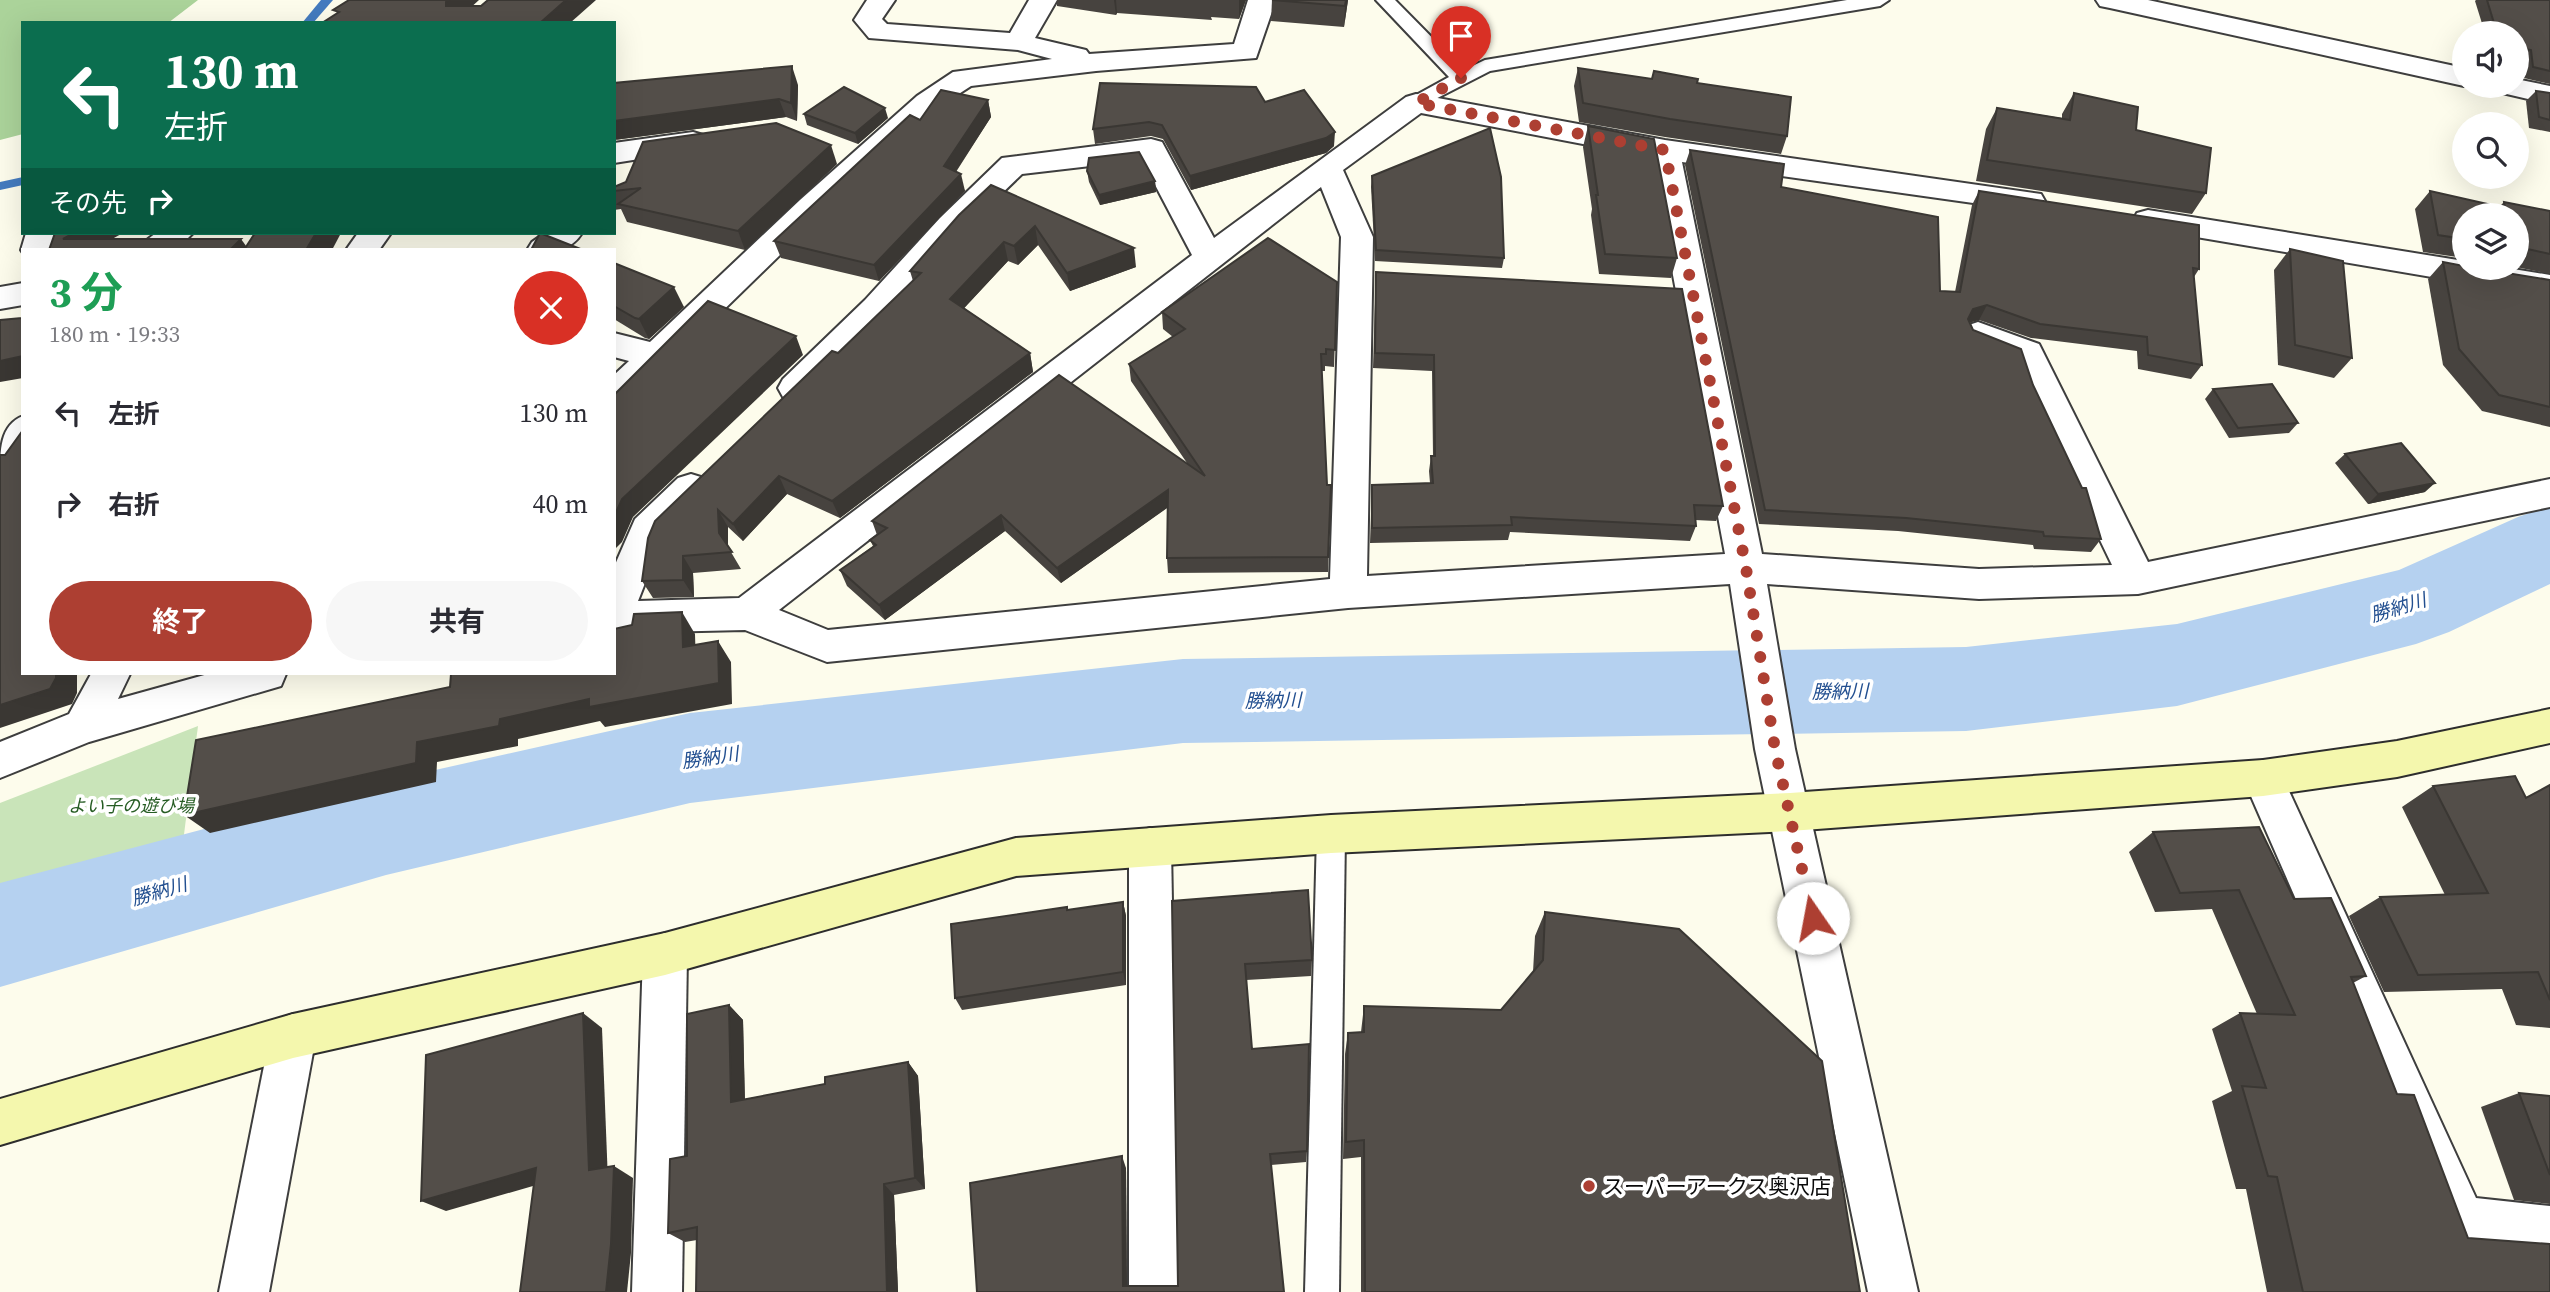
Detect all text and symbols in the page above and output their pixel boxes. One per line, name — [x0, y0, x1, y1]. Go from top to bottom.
pin — [1431, 6, 1491, 78]
icon: arrive — [1442, 17, 1480, 55]
map controls — [2452, 21, 2529, 280]
button: sound — [2452, 21, 2529, 98]
text: 130 m — [164, 37, 299, 104]
icon: left — [49, 49, 140, 140]
text: 左折 — [164, 105, 228, 149]
button: search — [2452, 112, 2529, 189]
icon: right — [141, 182, 179, 220]
text: その先 — [49, 185, 127, 221]
button: layers — [2452, 203, 2529, 280]
text: 3 分 — [49, 263, 123, 321]
button: close — [514, 271, 588, 345]
text: 180 m · 19:33 — [49, 318, 180, 350]
icon: left — [49, 394, 87, 432]
text: 130 m — [520, 395, 588, 431]
text: 左折 — [108, 396, 160, 432]
icon: right — [49, 485, 87, 523]
text: 40 m — [533, 486, 588, 522]
text: 右折 — [108, 487, 160, 523]
button: 終了 — [49, 581, 312, 661]
button: 共有 — [326, 581, 588, 661]
water label: 勝納川 — [2367, 586, 2431, 628]
water label: 勝納川 — [1811, 677, 1871, 704]
water label: 勝納川 — [1244, 686, 1304, 713]
water label: 勝納川 — [680, 740, 742, 774]
park label: よい子の遊び場 — [68, 793, 196, 818]
water label: 勝納川 — [128, 870, 192, 911]
position arrow — [1776, 881, 1850, 955]
place label: スーパーアークス奥沢店 — [1603, 1172, 1831, 1201]
marker: スーパーアークス奥沢店 — [1581, 1178, 1597, 1194]

